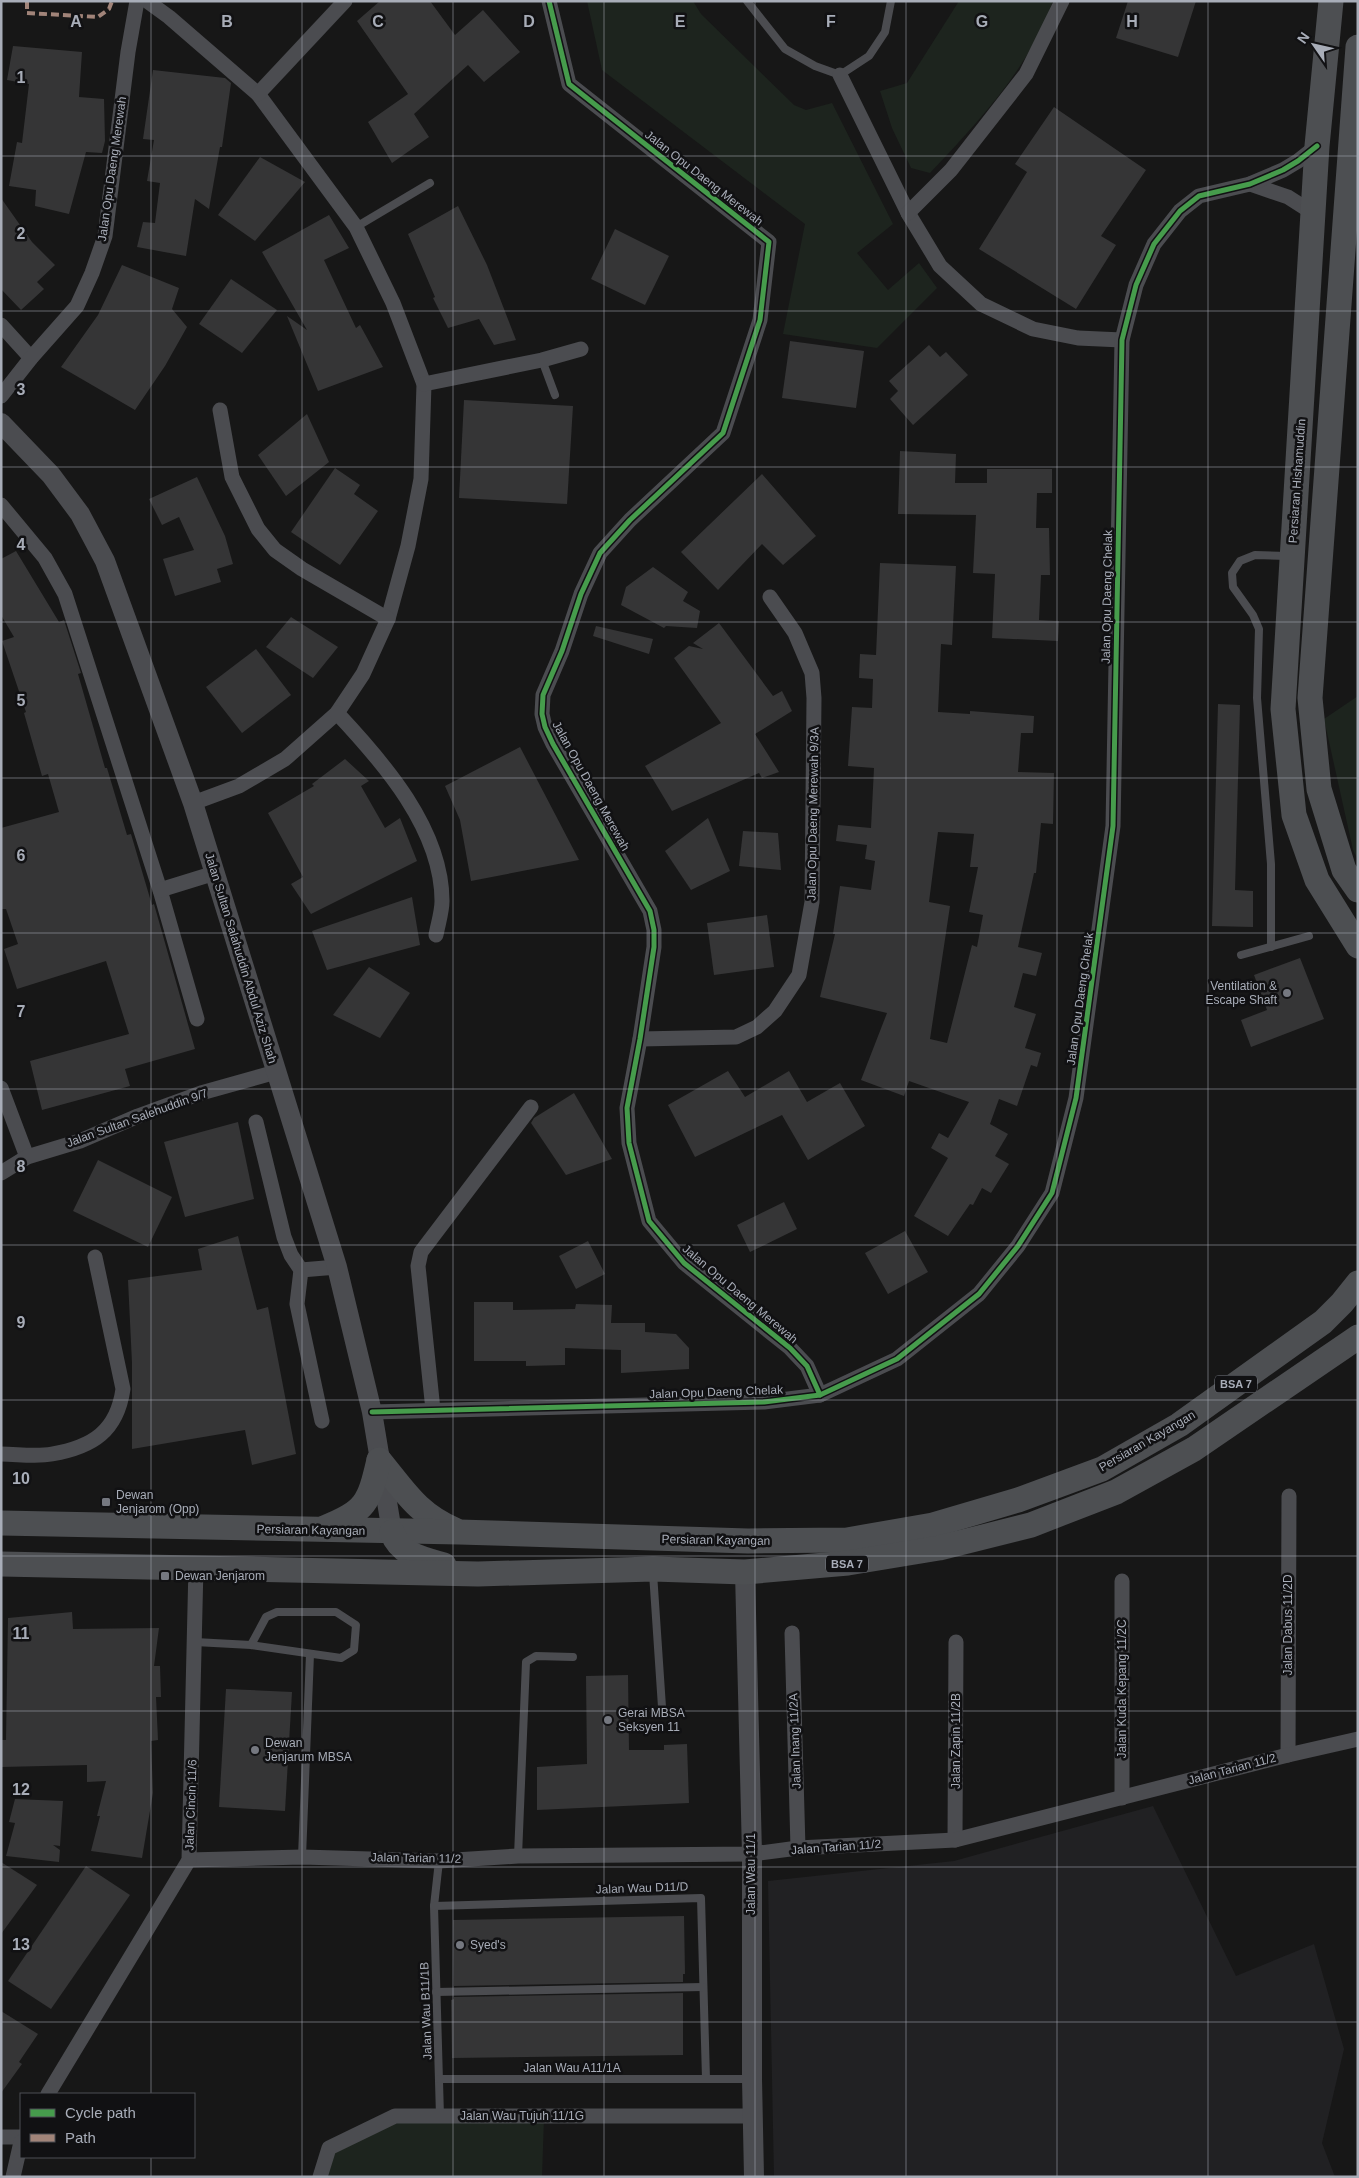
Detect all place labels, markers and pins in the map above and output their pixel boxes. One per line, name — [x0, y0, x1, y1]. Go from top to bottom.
place label: Ventilation & Escape Shaft — [1206, 979, 1278, 1007]
marker: Ventilation & Escape Shaft — [1281, 987, 1293, 999]
place label: Dewan Jenjarom (Opp) — [116, 1488, 199, 1516]
marker: Dewan Jenjarom (Opp) — [100, 1496, 112, 1508]
place label: Dewan Jenjarom — [175, 1569, 265, 1583]
marker: Dewan Jenjarom — [159, 1570, 171, 1582]
place label: Gerai MBSA Seksyen 11 — [618, 1706, 685, 1734]
marker: Gerai MBSA Seksyen 11 — [602, 1714, 614, 1726]
place label: Dewan Jenjarum MBSA — [265, 1736, 352, 1764]
marker: Dewan Jenjarum MBSA — [249, 1744, 261, 1756]
place label: Syed's — [470, 1938, 506, 1952]
marker: Syed's — [454, 1939, 466, 1951]

